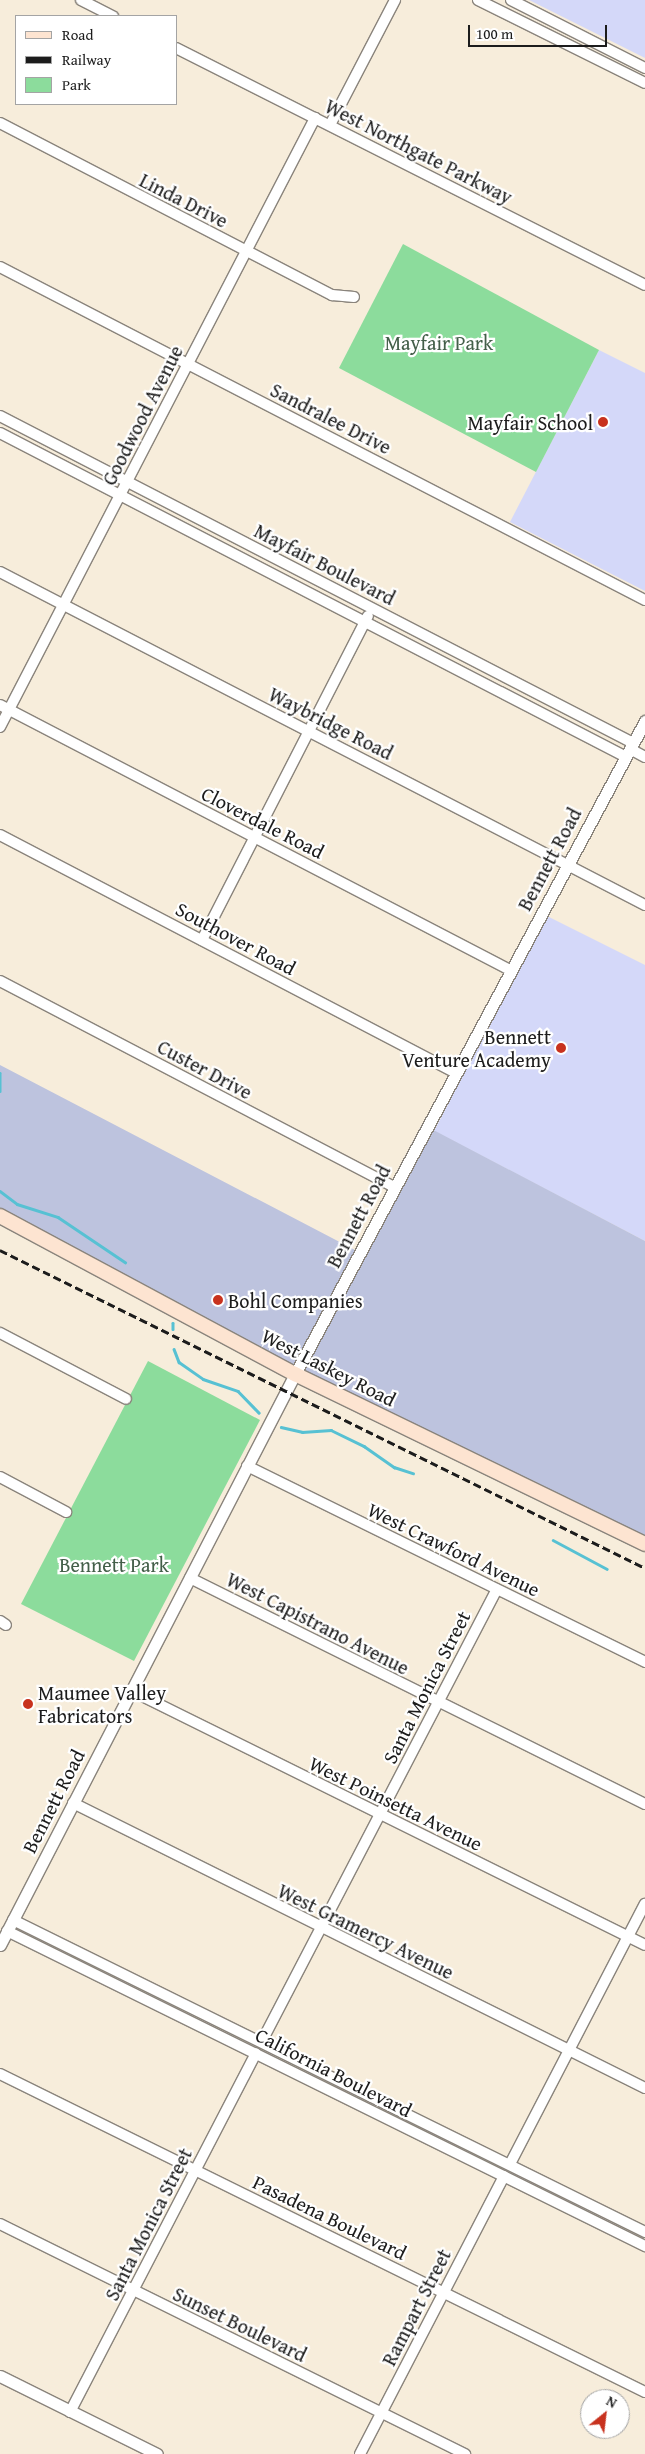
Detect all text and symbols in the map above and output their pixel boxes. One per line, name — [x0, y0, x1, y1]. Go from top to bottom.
legend — [15, 15, 178, 105]
scale bar — [470, 15, 609, 47]
text: 100 m — [476, 23, 513, 44]
text: Road — [62, 24, 93, 45]
text: Railway — [62, 49, 111, 70]
text: Park — [62, 74, 91, 95]
street label: West Northgate Parkway — [321, 93, 517, 209]
street label: Linda Drive — [136, 168, 232, 232]
park label: Mayfair Park — [385, 330, 493, 354]
street label: Goodwood Avenue — [96, 341, 188, 489]
street label: Sandralee Drive — [267, 377, 395, 459]
place label: Mayfair School — [467, 410, 593, 434]
marker: Mayfair School — [597, 416, 609, 428]
street label: Mayfair Boulevard — [250, 518, 400, 610]
street label: Waybridge Road — [265, 681, 397, 765]
street label: Cloverdale Road — [198, 781, 328, 863]
street label: Bennett Road — [512, 804, 586, 914]
street label: Southover Road — [172, 896, 300, 980]
place label: Bennett Venture Academy — [402, 1024, 551, 1071]
street label: Custer Drive — [154, 1034, 256, 1104]
marker: Bennett Venture Academy — [555, 1042, 567, 1054]
street label: Bennett Road — [321, 1161, 395, 1271]
place label: Bohl Companies — [228, 1288, 363, 1312]
marker: Bohl Companies — [212, 1294, 224, 1306]
street label: West Laskey Road — [258, 1323, 400, 1411]
street label: West Crawford Avenue — [364, 1497, 544, 1601]
park label: Bennett Park — [59, 1552, 169, 1576]
street label: West Capistrano Avenue — [223, 1567, 413, 1679]
street label: Santa Monica Street — [377, 1607, 475, 1767]
place label: Maumee Valley Fabricators — [38, 1680, 166, 1727]
marker: Maumee Valley Fabricators — [22, 1698, 34, 1710]
street label: Bennett Road — [17, 1745, 89, 1857]
street label: West Poinsetta Avenue — [306, 1751, 486, 1855]
street label: West Gramercy Avenue — [274, 1878, 458, 1984]
street label: California Boulevard — [252, 2022, 416, 2122]
street label: Santa Monica Street — [99, 2144, 197, 2304]
street label: Pasadena Boulevard — [249, 2169, 411, 2265]
street label: Rampart Street — [376, 2245, 456, 2369]
street label: Sunset Boulevard — [169, 2281, 311, 2367]
north arrow — [580, 2389, 630, 2439]
text: N — [603, 2391, 621, 2413]

